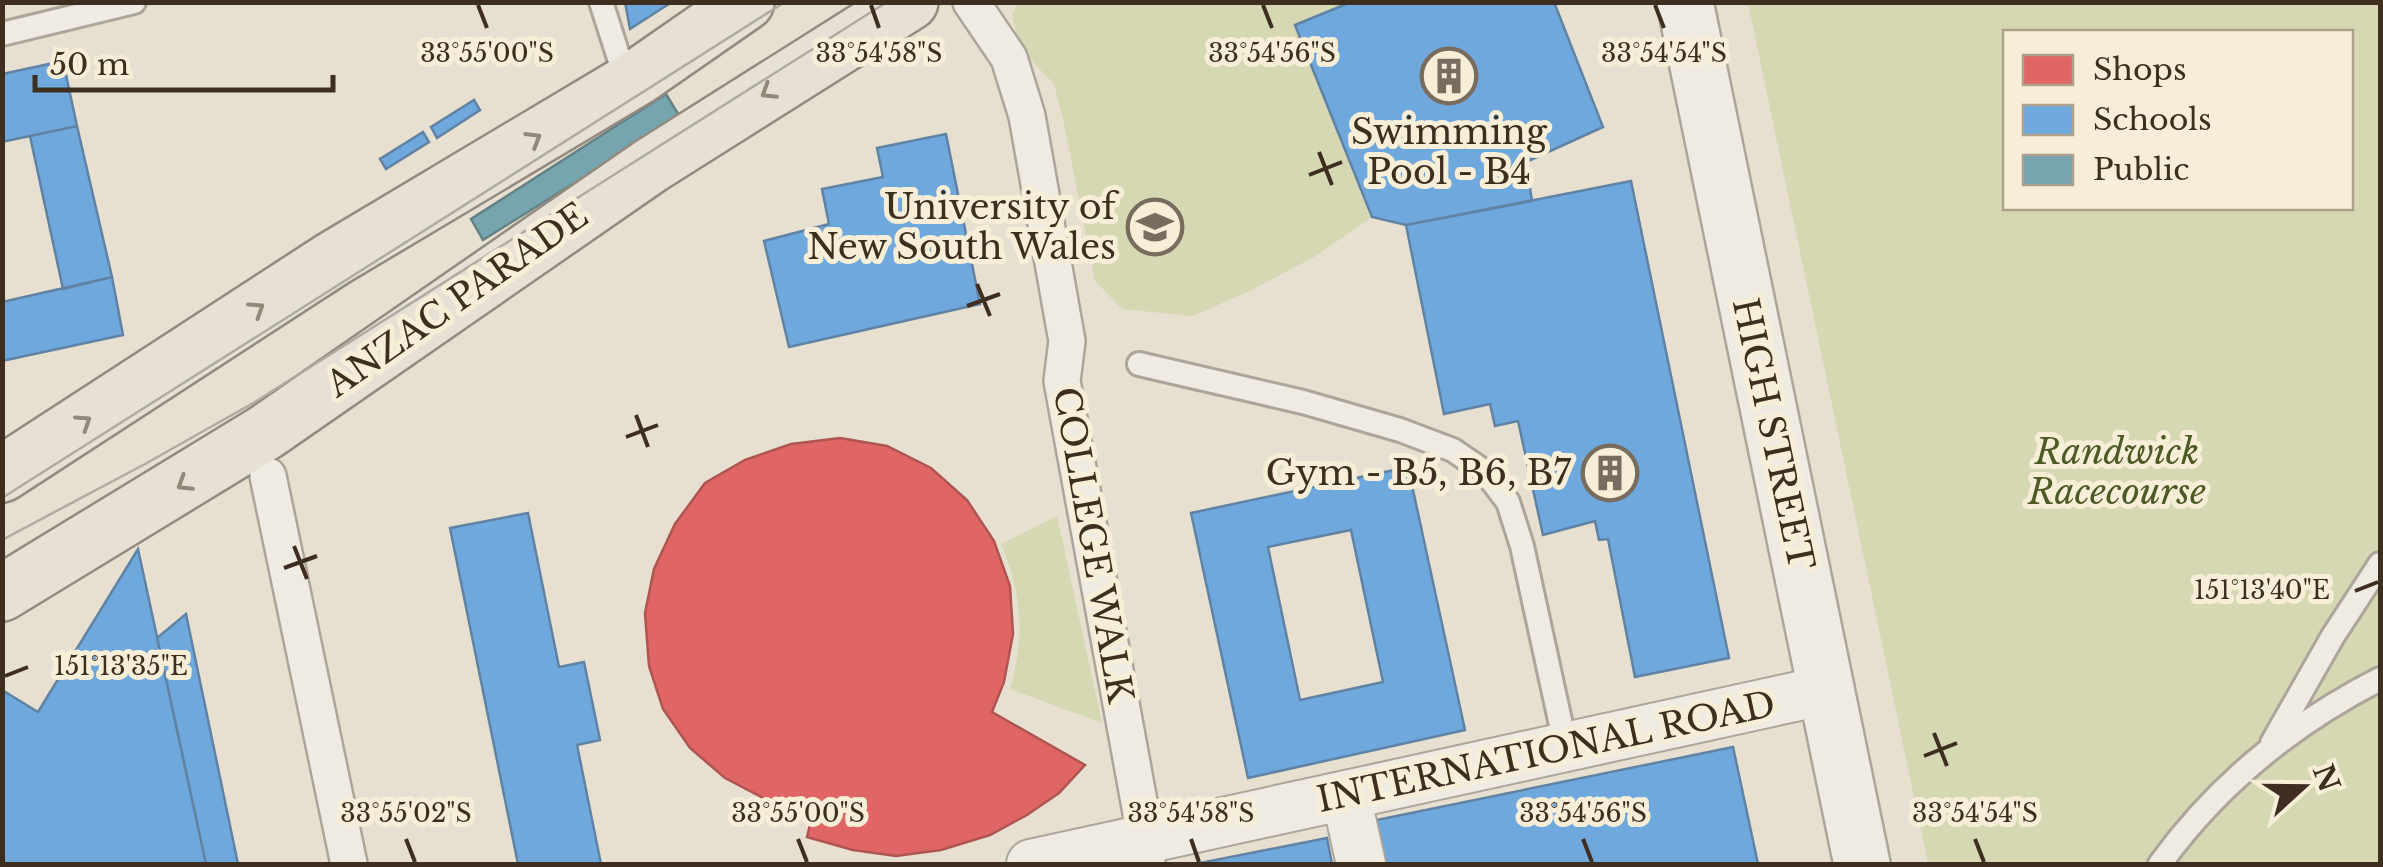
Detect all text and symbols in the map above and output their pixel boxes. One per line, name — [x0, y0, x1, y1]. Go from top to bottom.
scale bar — [35, 30, 332, 92]
legend — [2003, 30, 2353, 210]
text: 33°55'00"S — [420, 38, 554, 69]
text: 33°54'58"S — [816, 38, 942, 69]
text: 33°54'56"S — [1208, 38, 1336, 69]
text: 33°54'54"S — [1601, 38, 1727, 69]
text: 50 m — [50, 46, 129, 83]
building icon: Swimming Pool - B4 — [1419, 46, 1479, 106]
text: Shops — [2093, 51, 2187, 88]
one-way arrow — [761, 79, 779, 98]
text: Schools — [2093, 101, 2212, 138]
place label: Swimming Pool - B4 — [1351, 110, 1548, 193]
one-way arrow — [523, 132, 541, 151]
text: Public — [2093, 151, 2189, 188]
place label: University of New South Wales — [807, 185, 1120, 268]
street label: ANZAC PARADE — [317, 193, 596, 407]
school or university icon: University of New South Wales — [1125, 197, 1185, 257]
street label: HIGH STREET — [1724, 294, 1823, 574]
one-way arrow — [247, 302, 265, 321]
street label: COLLEGE WALK — [1045, 384, 1143, 707]
one-way arrow — [74, 415, 92, 434]
park label: Randwick Racecourse — [2027, 430, 2206, 513]
building icon: Gym - B5, B6, B7 — [1580, 443, 1640, 503]
place label: Gym - B5, B6, B7 — [1265, 451, 1571, 494]
one-way arrow — [177, 472, 195, 491]
text: 151°13'40"E — [2194, 575, 2330, 606]
text: 151°13'35"E — [54, 651, 188, 682]
street label: INTERNATIONAL ROAD — [1313, 682, 1779, 821]
north arrow — [2253, 737, 2353, 837]
text: N — [2305, 760, 2347, 797]
text: 33°55'02"S — [340, 798, 472, 829]
text: 33°55'00"S — [731, 798, 865, 829]
text: 33°54'58"S — [1128, 798, 1254, 829]
text: 33°54'56"S — [1519, 798, 1647, 829]
text: 33°54'54"S — [1912, 798, 2038, 829]

